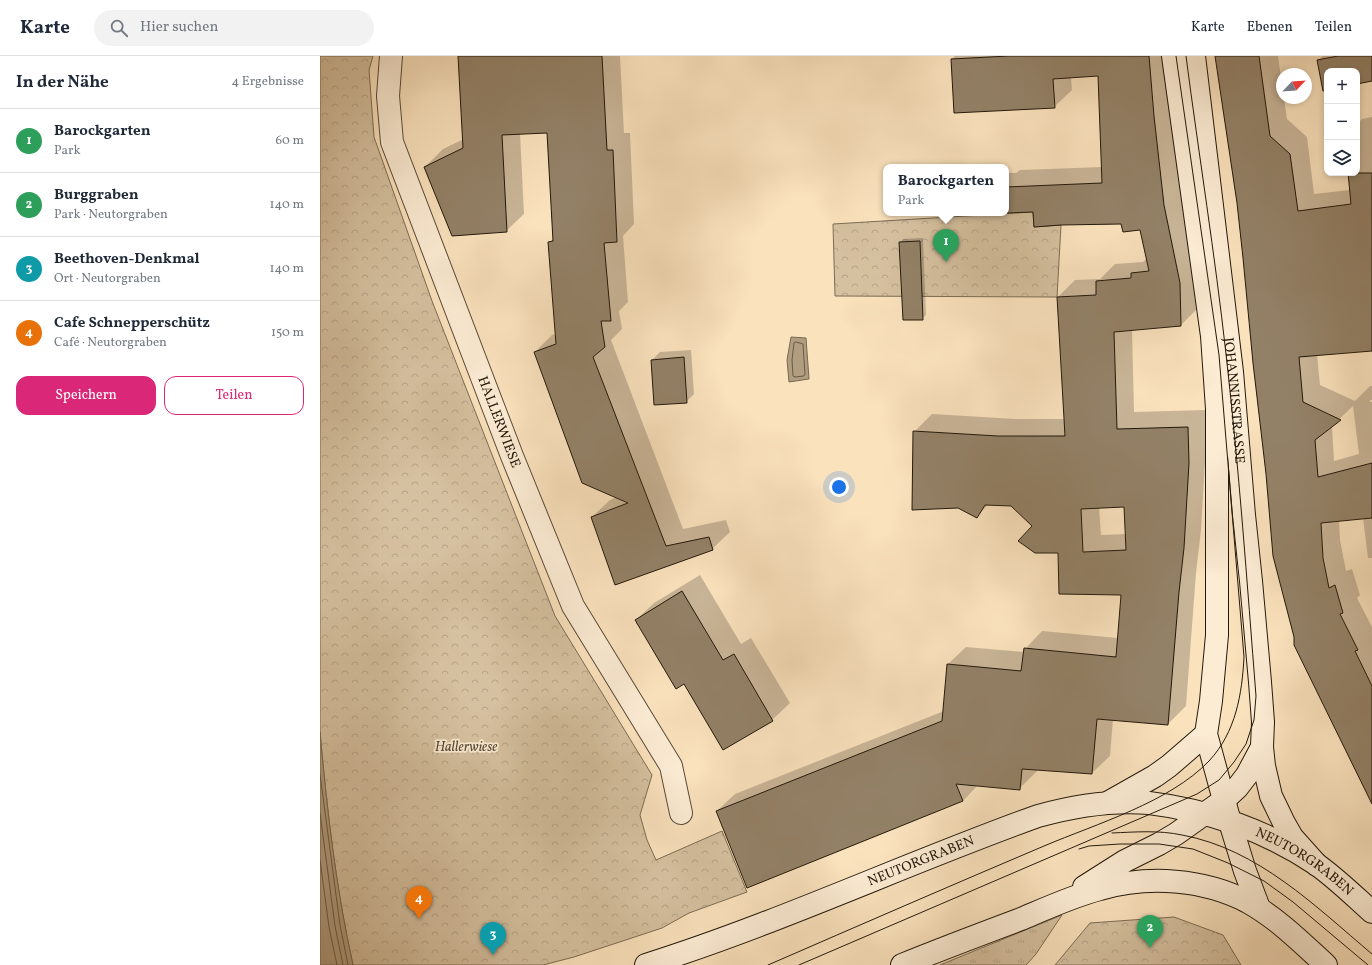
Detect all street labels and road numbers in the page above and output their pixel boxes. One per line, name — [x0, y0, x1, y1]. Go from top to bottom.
street label: JOHANNISSTRASSE — [1218, 336, 1249, 465]
street label: HALLERWIESE — [473, 373, 525, 471]
street label: NEUTORGRABEN — [1253, 823, 1357, 900]
street label: NEUTORGRABEN — [865, 831, 977, 891]

